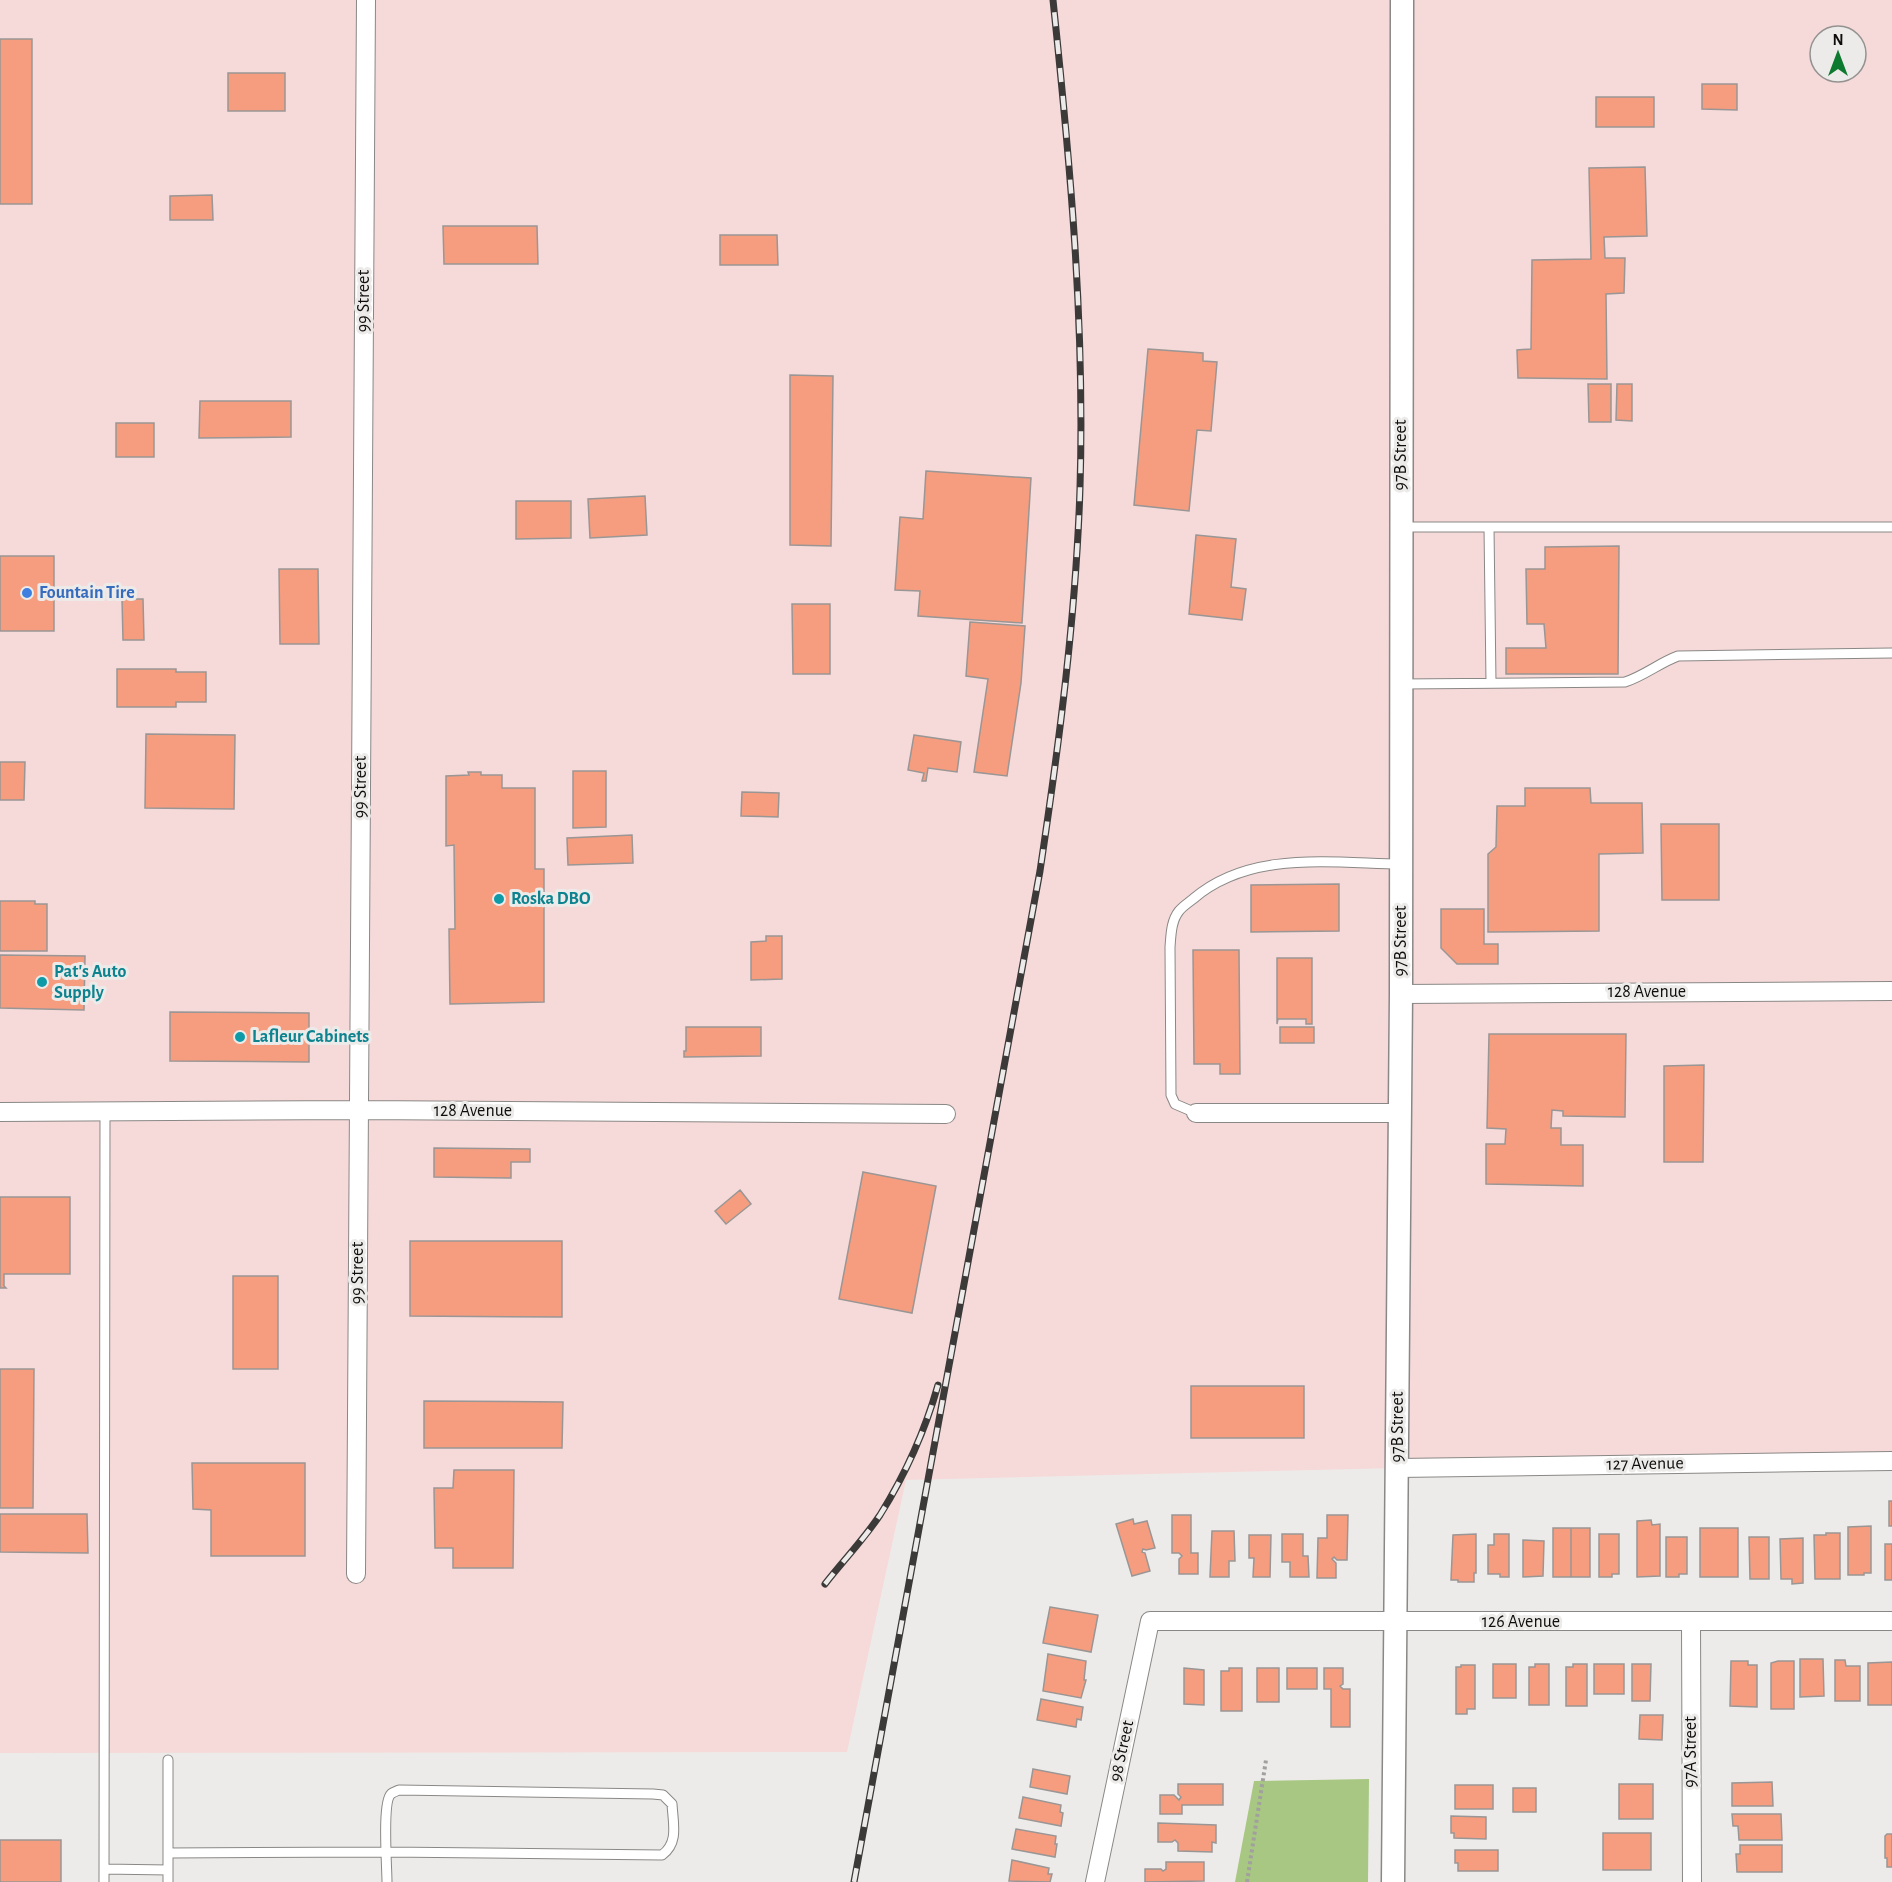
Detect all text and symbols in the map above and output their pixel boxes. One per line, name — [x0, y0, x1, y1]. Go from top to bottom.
north arrow — [1808, 24, 1868, 84]
text: N — [1832, 32, 1844, 48]
street label: 99 Street — [355, 270, 373, 332]
street label: 97B Street — [1392, 419, 1410, 490]
place label: Fountain Tire — [39, 584, 135, 602]
marker: Fountain Tire — [20, 586, 34, 600]
street label: 99 Street — [352, 756, 370, 818]
place label: Roska DBO — [511, 890, 591, 908]
marker: Roska DBO — [492, 892, 506, 906]
street label: 97B Street — [1392, 905, 1410, 976]
place label: Pat's Auto Supply — [54, 963, 126, 1002]
marker: Pat's Auto Supply — [35, 975, 49, 989]
street label: 128 Avenue — [1608, 983, 1686, 1001]
place label: Lafleur Cabinets — [252, 1028, 369, 1046]
marker: Lafleur Cabinets — [233, 1030, 247, 1044]
street label: 128 Avenue — [434, 1102, 512, 1120]
street label: 99 Street — [349, 1242, 367, 1304]
street label: 97B Street — [1389, 1391, 1407, 1462]
street label: 127 Avenue — [1606, 1454, 1684, 1474]
street label: 126 Avenue — [1482, 1613, 1560, 1631]
street label: 97A Street — [1682, 1716, 1700, 1788]
street label: 98 Street — [1107, 1718, 1137, 1783]

